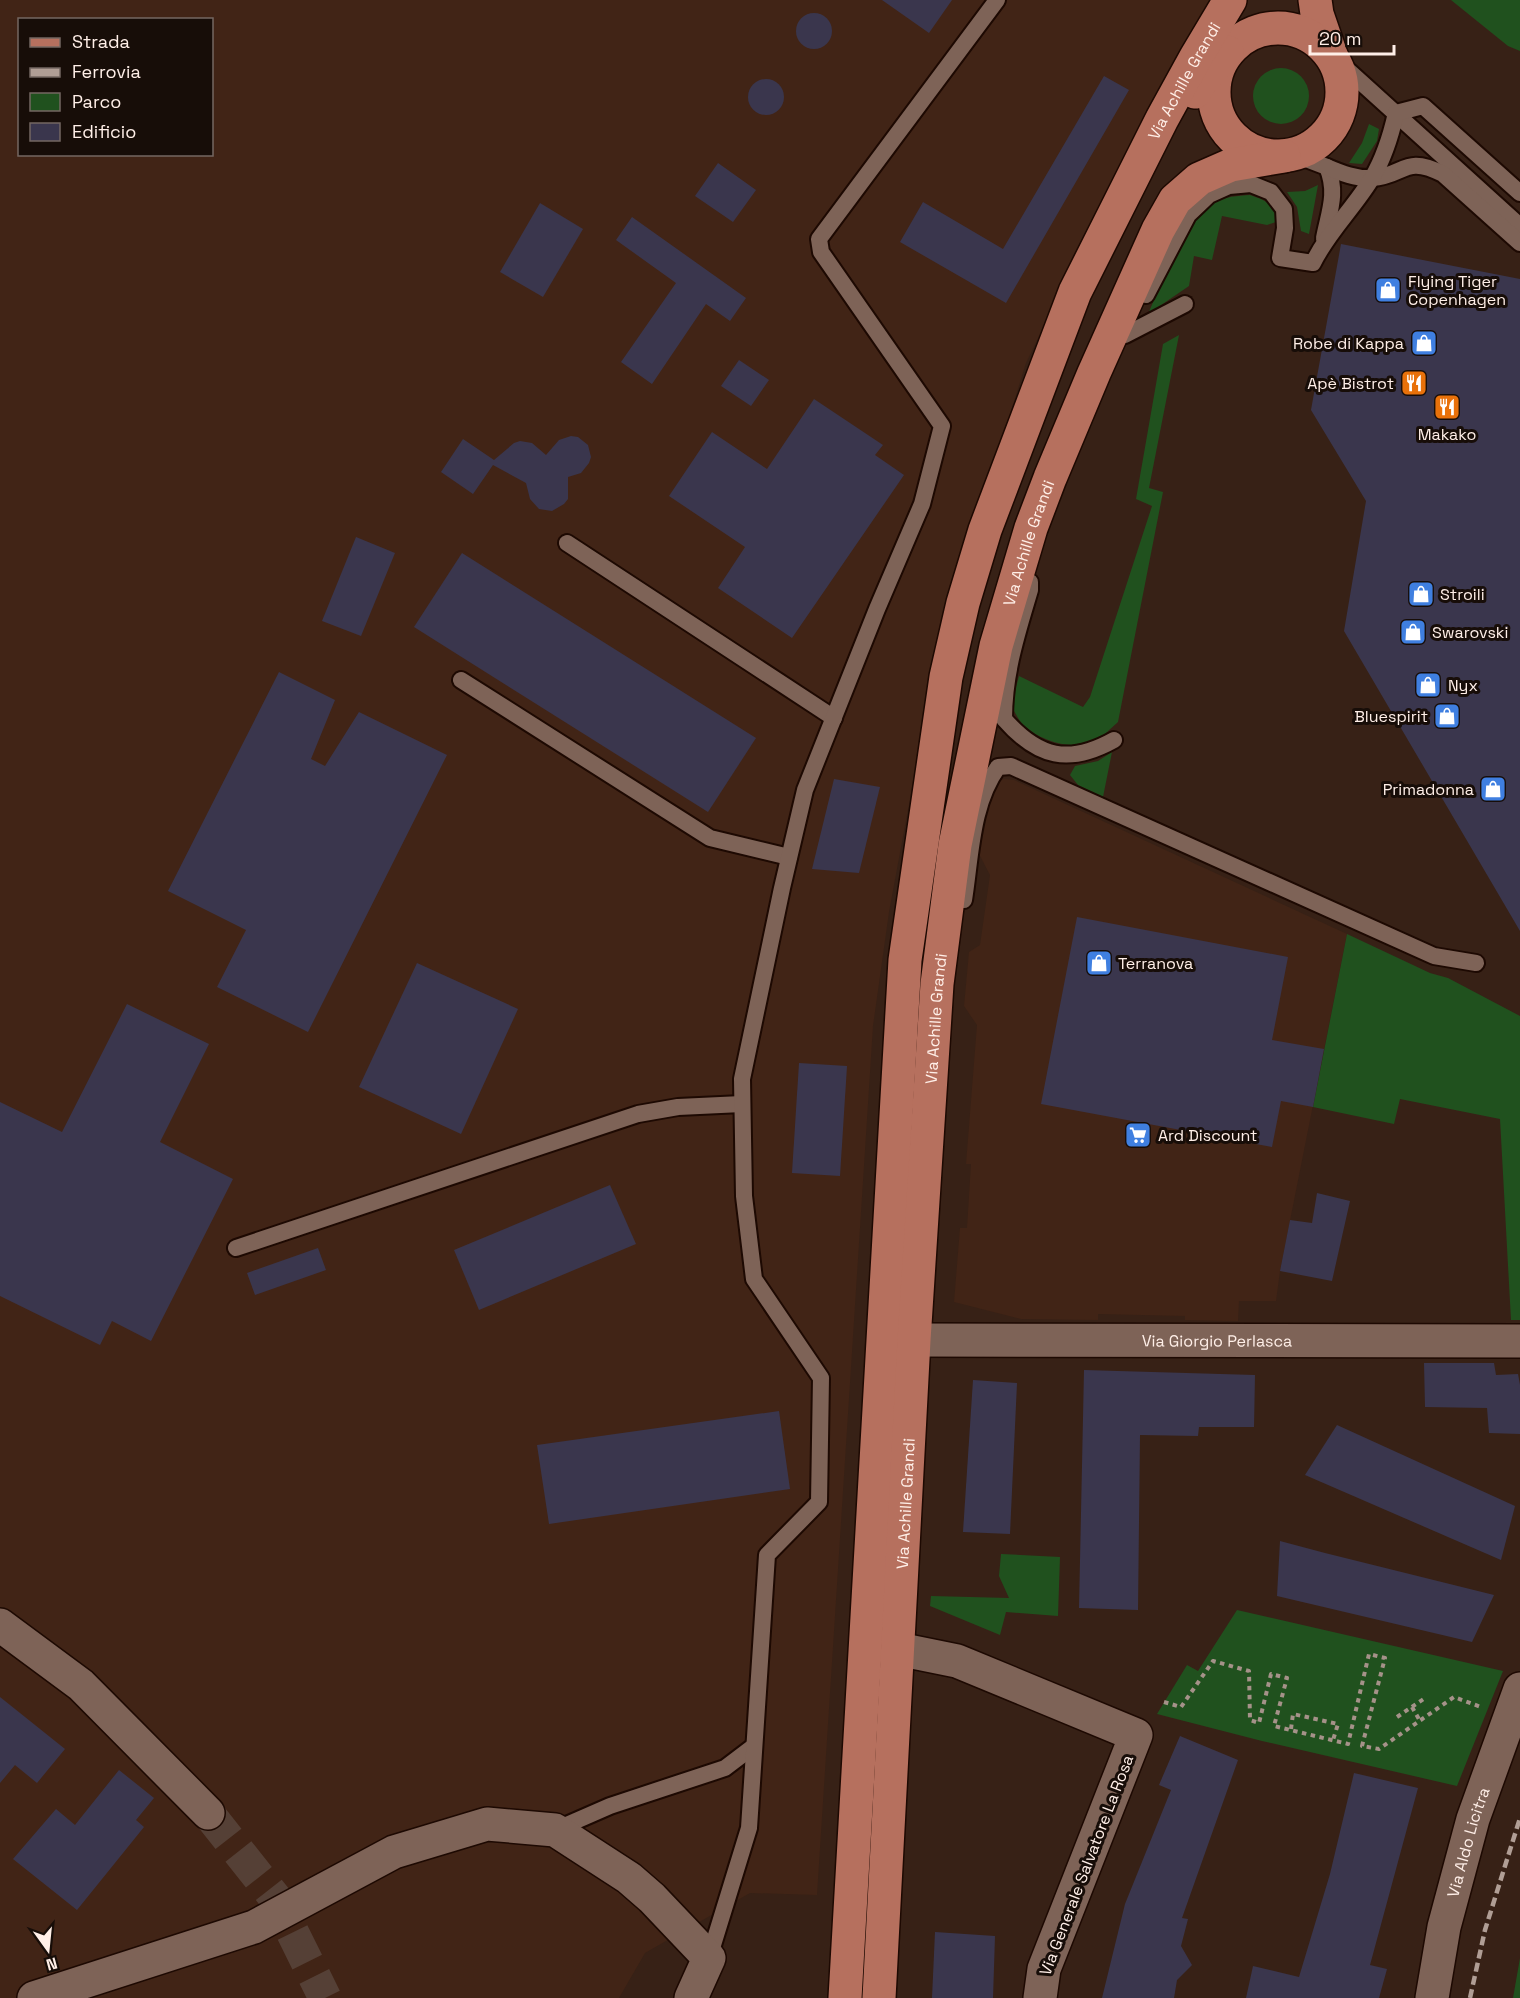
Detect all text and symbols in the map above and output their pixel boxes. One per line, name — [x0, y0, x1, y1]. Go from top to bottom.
legend — [18, 18, 213, 156]
street label: Via Achille Grandi — [1143, 18, 1225, 143]
scale bar — [1310, 18, 1394, 56]
text: 20 m — [1319, 27, 1362, 50]
text: Strada — [72, 30, 130, 53]
text: Ferrovia — [72, 60, 141, 83]
text: Parco — [72, 90, 121, 113]
text: Edificio — [72, 120, 136, 143]
place label: Flying Tiger Copenhagen — [1408, 271, 1506, 310]
shop icon: Flying Tiger Copenhagen — [1373, 275, 1403, 305]
shop icon: Robe di Kappa — [1409, 328, 1439, 358]
place label: Robe di Kappa — [1293, 333, 1404, 354]
restaurant icon: Apè Bistrot — [1399, 368, 1429, 398]
place label: Apè Bistrot — [1307, 373, 1394, 394]
restaurant icon: Makako — [1432, 392, 1462, 422]
place label: Makako — [1418, 424, 1476, 445]
street label: Via Achille Grandi — [998, 477, 1059, 609]
shop icon: Stroili — [1406, 579, 1436, 609]
place label: Stroili — [1440, 584, 1485, 605]
shop icon: Swarovski — [1398, 617, 1428, 647]
place label: Swarovski — [1432, 622, 1508, 643]
shop icon: Nyx — [1413, 670, 1443, 700]
place label: Nyx — [1448, 675, 1478, 696]
shop icon: Bluespirit — [1432, 701, 1462, 731]
place label: Bluespirit — [1354, 706, 1428, 727]
shop icon: Primadonna — [1478, 774, 1508, 804]
place label: Primadonna — [1383, 779, 1474, 800]
shop icon: Terranova — [1084, 948, 1114, 978]
street label: Via Achille Grandi — [921, 952, 952, 1085]
place label: Terranova — [1118, 953, 1193, 974]
supermarket icon: Ard Discount — [1123, 1120, 1153, 1150]
place label: Ard Discount — [1158, 1125, 1257, 1146]
street label: Via Giorgio Perlasca — [1142, 1330, 1292, 1352]
street label: Via Achille Grandi — [892, 1438, 920, 1570]
street label: Via Generale Salvatore La Rosa — [1035, 1752, 1138, 1979]
street label: Via Aldo Licitra — [1442, 1785, 1495, 1900]
north arrow — [18, 1920, 78, 1980]
text: N — [44, 1952, 60, 1976]

